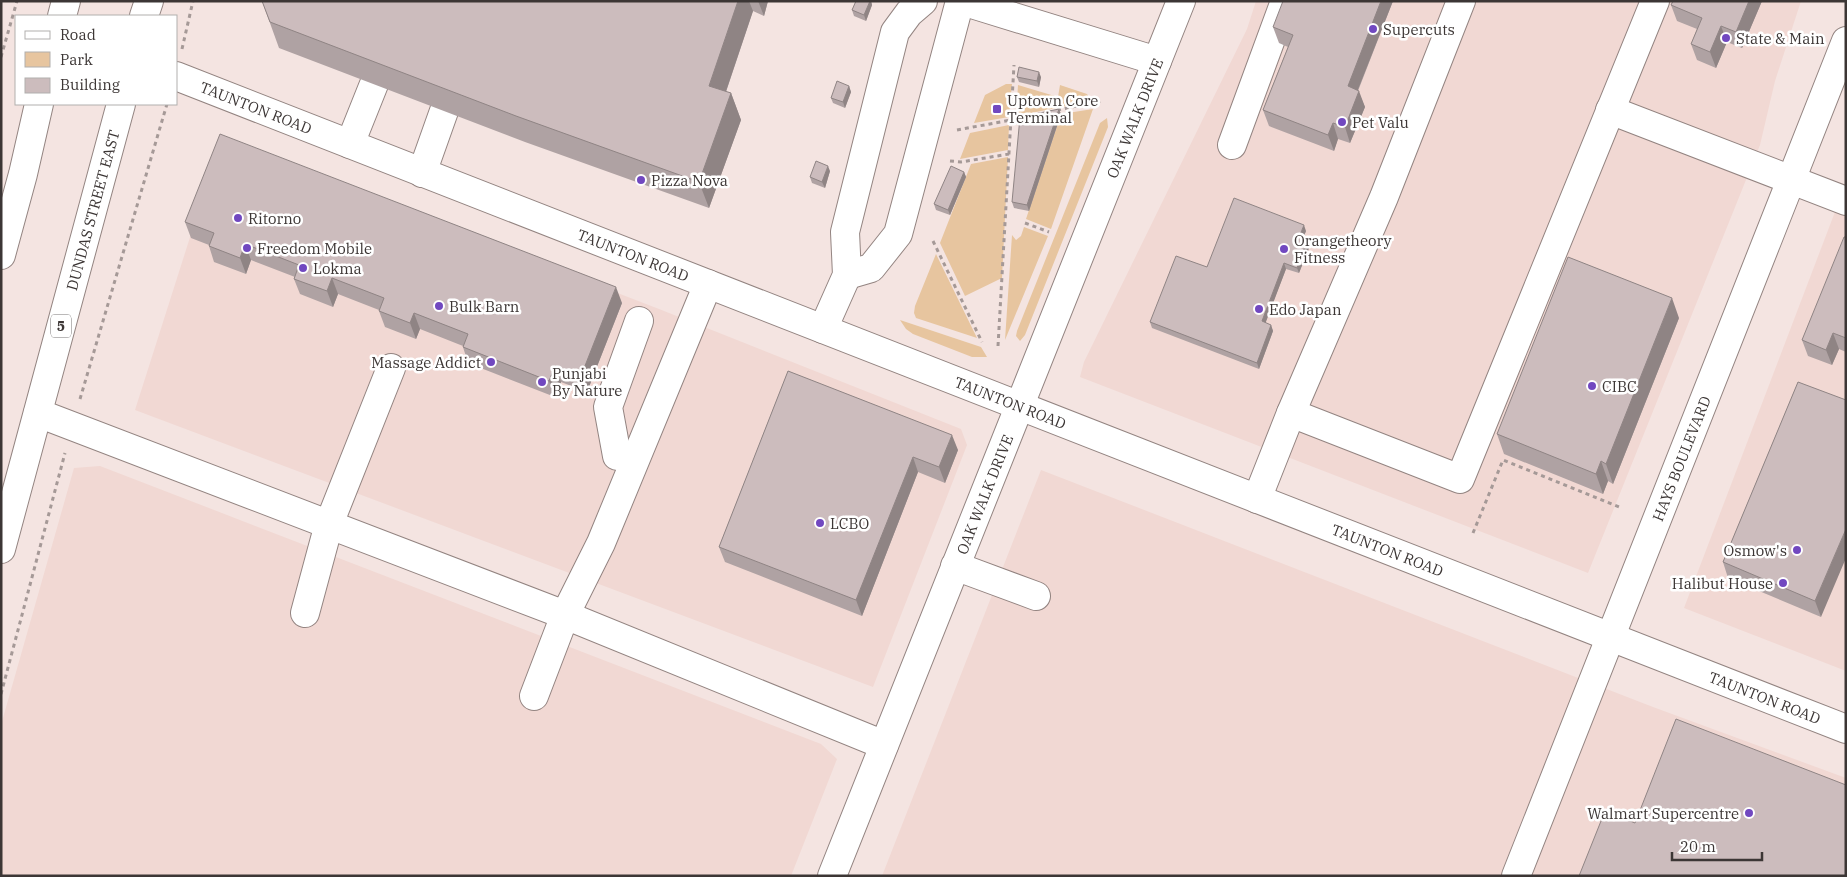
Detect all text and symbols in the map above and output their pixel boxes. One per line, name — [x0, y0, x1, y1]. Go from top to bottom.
legend — [15, 15, 178, 105]
place label: Supercuts — [1383, 20, 1455, 39]
marker: Supercuts — [1367, 23, 1379, 35]
text: Road — [60, 25, 96, 44]
place label: State & Main — [1736, 29, 1825, 48]
marker: State & Main — [1720, 32, 1732, 44]
text: Park — [60, 50, 93, 69]
street label: OAK WALK DRIVE — [1102, 55, 1167, 181]
text: Building — [60, 75, 120, 94]
street label: TAUNTON ROAD — [198, 77, 315, 138]
place label: Uptown Core Terminal — [1007, 91, 1098, 127]
marker: Uptown Core Terminal — [991, 103, 1003, 115]
place label: Pet Valu — [1352, 113, 1409, 132]
marker: Pet Valu — [1336, 116, 1348, 128]
street label: DUNDAS STREET EAST — [62, 128, 123, 292]
place label: Pizza Nova — [651, 171, 728, 190]
marker: Pizza Nova — [635, 174, 647, 186]
place label: Ritorno — [248, 209, 301, 228]
marker: Ritorno — [232, 212, 244, 224]
street label: TAUNTON ROAD — [575, 224, 692, 285]
place label: Orangetheory Fitness — [1294, 231, 1392, 267]
place label: Freedom Mobile — [257, 239, 372, 258]
marker: Freedom Mobile — [241, 242, 253, 254]
marker: Orangetheory Fitness — [1278, 243, 1290, 255]
place label: Lokma — [313, 259, 362, 278]
marker: Lokma — [297, 262, 309, 274]
place label: Bulk Barn — [449, 297, 520, 316]
marker: Bulk Barn — [433, 300, 445, 312]
place label: Edo Japan — [1269, 300, 1342, 319]
marker: Edo Japan — [1253, 303, 1265, 315]
road number: 5 — [51, 314, 71, 338]
place label: Massage Addict — [371, 353, 481, 372]
marker: Massage Addict — [485, 356, 497, 368]
place label: Punjabi By Nature — [552, 364, 622, 400]
street label: TAUNTON ROAD — [952, 372, 1069, 433]
marker: Punjabi By Nature — [536, 376, 548, 388]
place label: CIBC — [1602, 377, 1637, 396]
marker: CIBC — [1586, 380, 1598, 392]
street label: HAYS BOULEVARD — [1648, 393, 1714, 524]
street label: OAK WALK DRIVE — [952, 431, 1017, 557]
place label: LCBO — [830, 514, 869, 533]
marker: LCBO — [814, 517, 826, 529]
street label: TAUNTON ROAD — [1329, 519, 1446, 580]
place label: Osmow's — [1723, 541, 1787, 560]
marker: Osmow's — [1791, 544, 1803, 556]
place label: Halibut House — [1672, 574, 1773, 593]
marker: Halibut House — [1777, 577, 1789, 589]
street label: TAUNTON ROAD — [1706, 667, 1823, 728]
place label: Walmart Supercentre — [1587, 804, 1739, 823]
marker: Walmart Supercentre — [1743, 807, 1755, 819]
scale bar — [1672, 830, 1762, 862]
text: 20 m — [1680, 837, 1716, 856]

